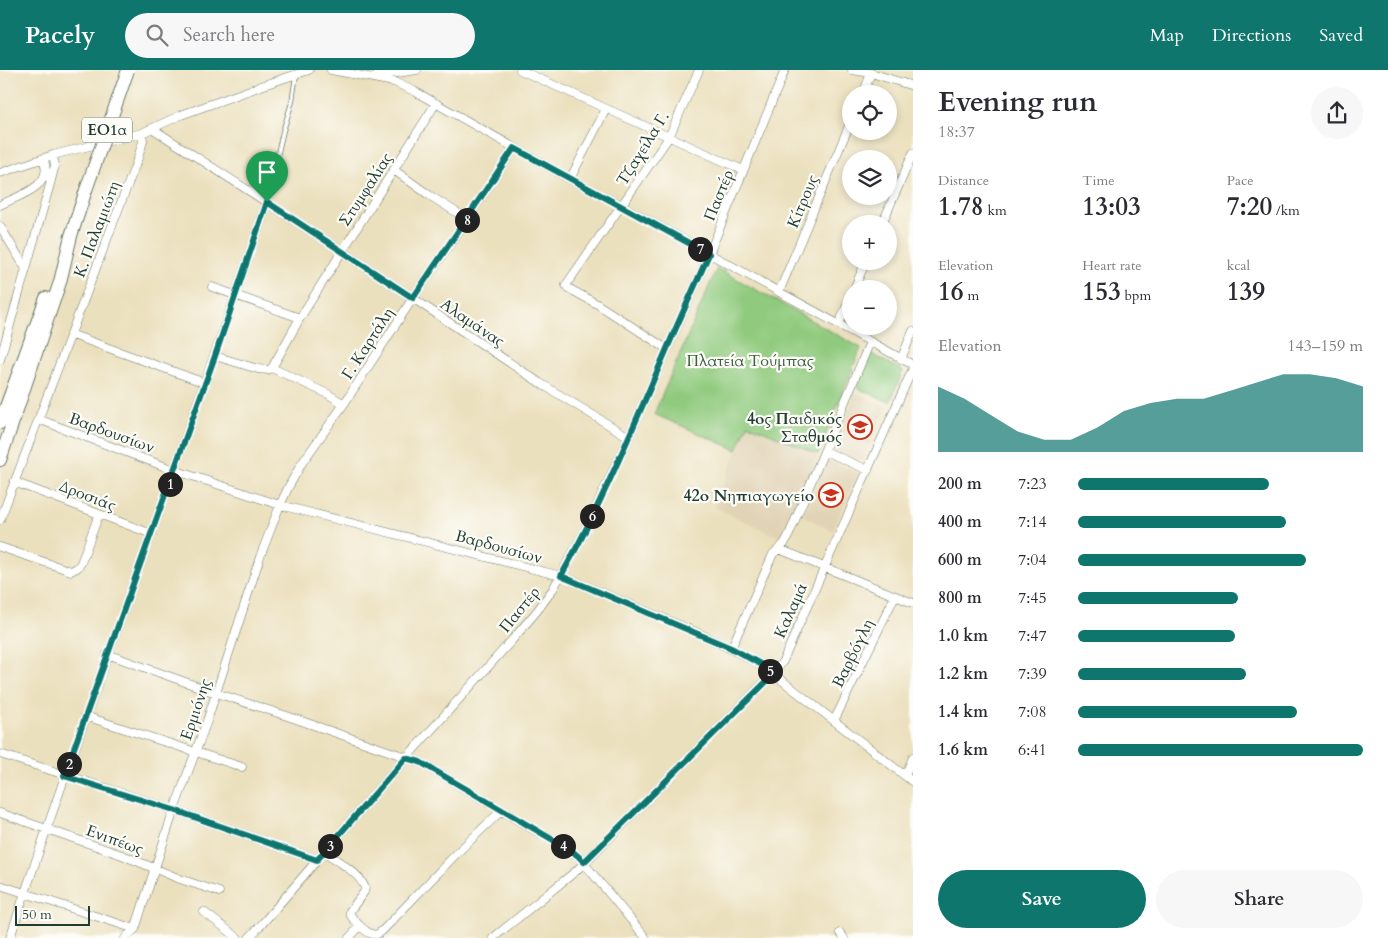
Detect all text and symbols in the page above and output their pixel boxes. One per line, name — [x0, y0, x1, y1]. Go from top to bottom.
search box — [125, 13, 475, 58]
text: Pacely — [25, 19, 95, 52]
icon: search — [143, 21, 171, 49]
text: Search here — [183, 22, 275, 48]
text: Map — [1150, 23, 1184, 48]
text: Directions — [1212, 23, 1291, 48]
text: Saved — [1319, 23, 1363, 48]
text: Evening run — [938, 83, 1097, 121]
map controls — [842, 85, 897, 335]
button: locate — [842, 85, 897, 140]
button: share — [1311, 87, 1363, 139]
street label: Τζαχείλα Γ. — [611, 107, 674, 190]
road number: ΕΟ1α — [82, 118, 132, 142]
text: 18:37 — [938, 121, 975, 143]
street label: Στυμφαλίας — [334, 148, 398, 231]
button: layers — [842, 150, 897, 205]
pin — [246, 151, 288, 202]
icon: arrive — [253, 158, 281, 186]
street label: Παστέρ — [699, 166, 739, 224]
street label: Κίτρους — [782, 171, 824, 231]
text: Distance — [938, 171, 989, 190]
text: Time — [1082, 171, 1115, 190]
text: Pace — [1227, 171, 1254, 190]
street label: Κ. Παλαμιώτη — [68, 178, 125, 281]
text: 1.78 — [938, 190, 984, 224]
text: 13:03 — [1082, 190, 1141, 224]
text: 7:20 — [1227, 190, 1272, 224]
text: km — [984, 201, 1007, 220]
text: /km — [1272, 201, 1300, 220]
pin: 8 — [454, 208, 480, 232]
text: 8 — [464, 211, 471, 230]
button: + — [842, 215, 897, 270]
pin: 7 — [688, 236, 712, 262]
text: 7 — [697, 240, 704, 259]
text: Elevation — [938, 256, 994, 275]
text: Heart rate — [1082, 256, 1142, 275]
text: kcal — [1227, 256, 1250, 275]
text: 16 — [938, 275, 964, 309]
text: 153 — [1082, 275, 1121, 309]
text: 139 — [1227, 275, 1265, 309]
button: − — [842, 280, 897, 335]
text: m — [964, 286, 979, 305]
text: bpm — [1121, 286, 1151, 305]
street label: Αλαμάνας — [436, 293, 509, 352]
street label: Γ. Καρτάλη — [336, 303, 399, 384]
text: Elevation — [938, 335, 1002, 357]
text: 143–159 m — [1287, 335, 1363, 357]
park label: Πλατεία Τούμπας — [686, 350, 814, 372]
street label: Βαρδουσίων — [66, 407, 157, 459]
place label: 4ος Παιδικός Σταθμός — [747, 408, 842, 448]
school or university icon: 4ος Παιδικός Σταθμός — [847, 414, 873, 440]
pin: 1 — [158, 472, 182, 496]
text: 200 m — [938, 473, 982, 495]
text: 7:23 — [1018, 473, 1047, 495]
street label: Δροσιάς — [56, 475, 119, 517]
text: 1 — [167, 475, 174, 494]
school or university icon: 42ο Νηπιαγωγείο — [818, 482, 844, 508]
place label: 42ο Νηπιαγωγείο — [683, 485, 814, 507]
pin: 6 — [580, 504, 604, 528]
text: 6 — [589, 507, 596, 526]
text: 400 m — [938, 511, 982, 533]
text: 7:14 — [1018, 511, 1047, 533]
street label: Βαρδουσίων — [453, 525, 545, 569]
text: 600 m — [938, 549, 982, 571]
text: 7:04 — [1018, 549, 1047, 571]
street label: Καλαμά — [769, 579, 813, 642]
street label: Παστέρ — [494, 582, 545, 637]
text: 800 m — [938, 587, 982, 609]
text: 7:45 — [1018, 587, 1047, 609]
street label: Βαρβόγλη — [827, 615, 879, 691]
text: 1.0 km — [938, 625, 988, 647]
text: 7:47 — [1018, 625, 1047, 647]
pin: 5 — [758, 658, 782, 684]
text: 5 — [767, 662, 774, 681]
text: 1.2 km — [938, 663, 988, 685]
text: 7:39 — [1018, 663, 1047, 685]
street label: Ερμιόνης — [175, 675, 217, 743]
text: 1.4 km — [938, 701, 988, 723]
text: 7:08 — [1018, 701, 1047, 723]
text: 1.6 km — [938, 739, 988, 761]
text: 6:41 — [1018, 739, 1047, 761]
pin: 2 — [56, 752, 82, 776]
text: 2 — [66, 755, 73, 774]
street label: Ενιπέως — [83, 819, 147, 861]
pin: 3 — [318, 834, 342, 858]
pin: 4 — [550, 834, 576, 858]
text: 3 — [327, 837, 334, 856]
text: 4 — [560, 837, 567, 856]
button: Save — [938, 870, 1146, 928]
button: Share — [1156, 870, 1363, 928]
scale bar — [15, 903, 90, 926]
text: 50 m — [22, 905, 52, 924]

